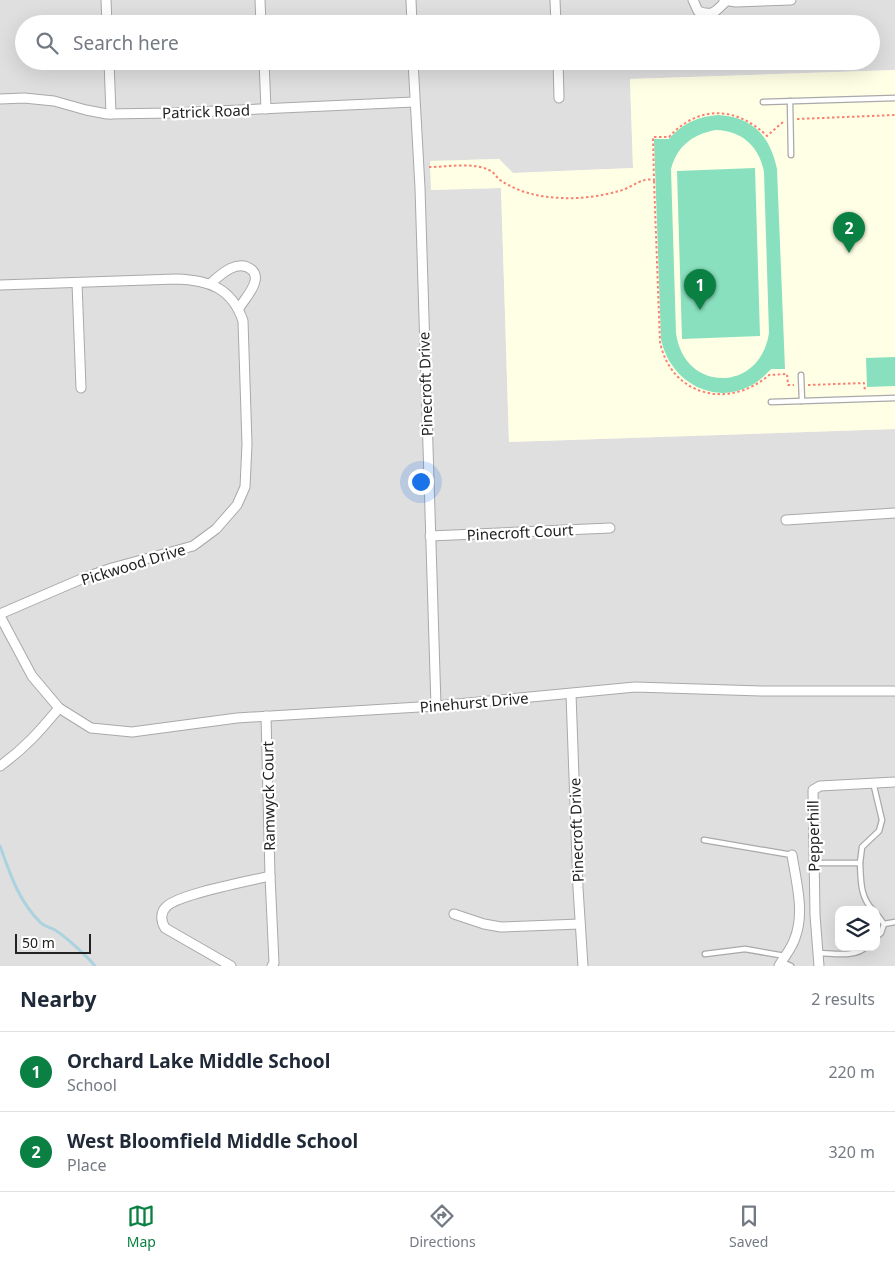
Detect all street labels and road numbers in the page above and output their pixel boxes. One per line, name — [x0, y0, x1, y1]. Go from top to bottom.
street label: Patrick Road — [162, 99, 250, 123]
street label: Pinecroft Drive — [413, 331, 437, 437]
street label: Pinecroft Court — [466, 519, 574, 545]
street label: Pickwood Drive — [78, 539, 188, 589]
street label: Pinehurst Drive — [419, 687, 529, 717]
street label: Ramwyck Court — [257, 740, 279, 851]
street label: Pinecroft Drive — [564, 777, 588, 883]
street label: Pepperhill — [802, 800, 824, 872]

